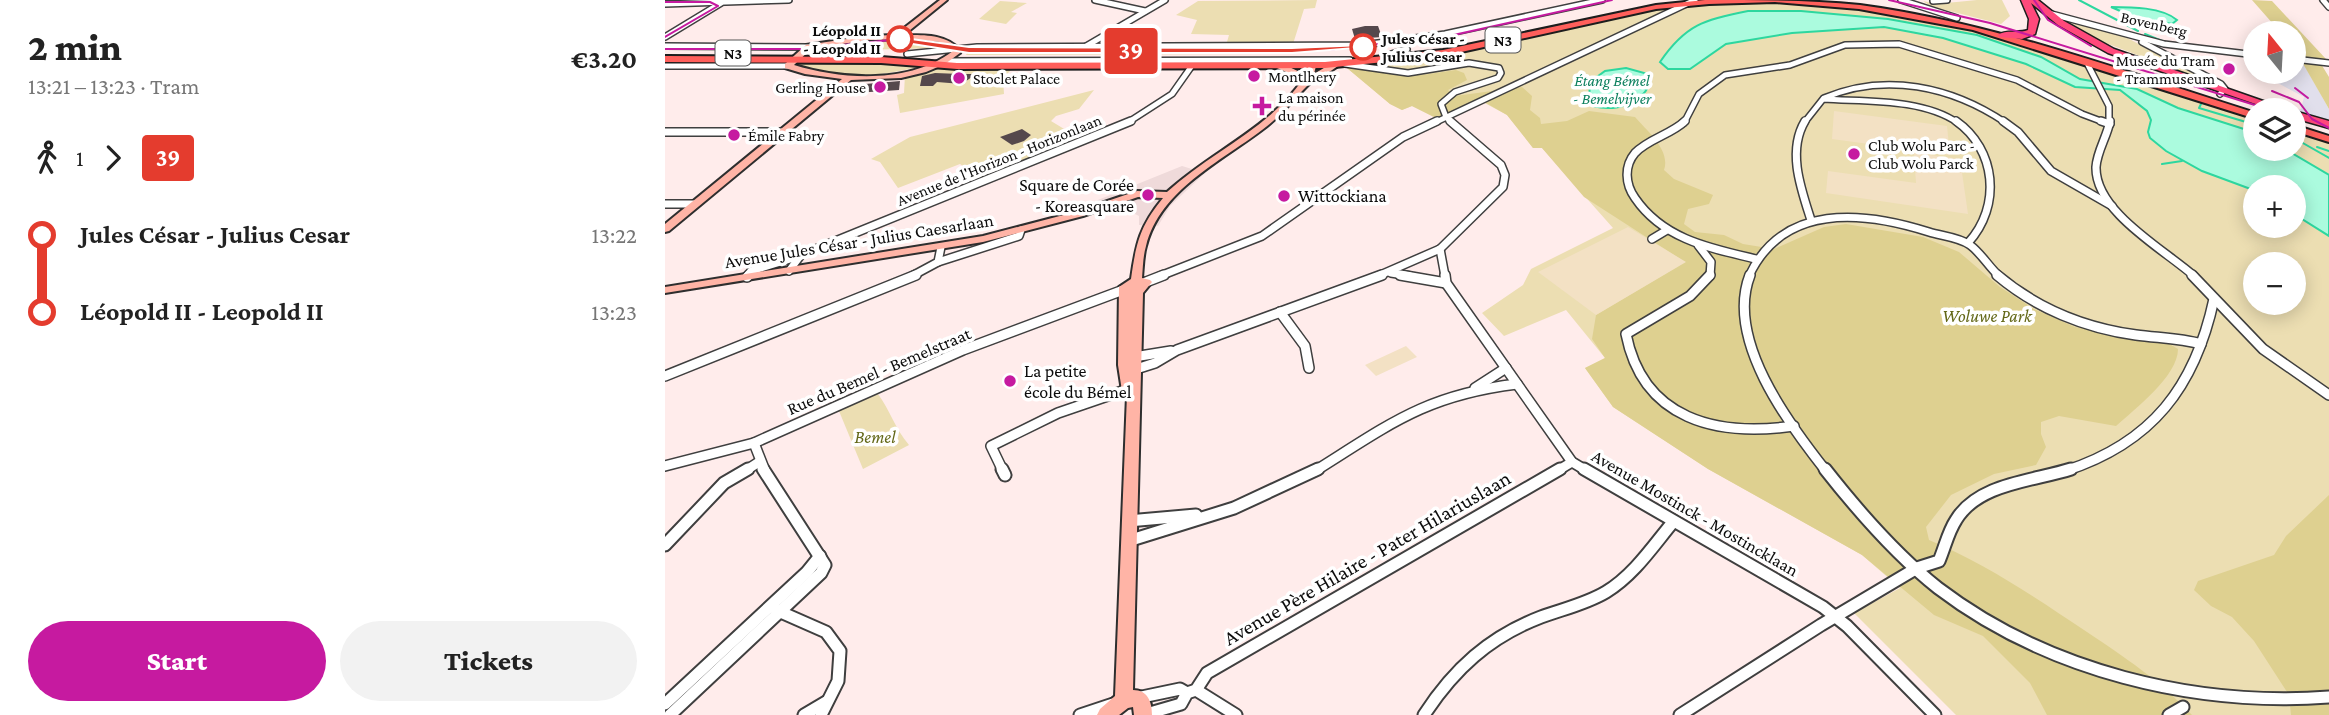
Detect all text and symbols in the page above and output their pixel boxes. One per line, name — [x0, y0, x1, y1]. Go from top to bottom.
street label: Bovenberg — [2119, 8, 2189, 41]
north arrow — [2243, 21, 2307, 84]
map controls — [2243, 21, 2306, 315]
place label: Léopold II - Leopold II — [803, 22, 881, 57]
text: 2 min — [28, 26, 122, 68]
marker: Léopold II - Leopold II — [887, 26, 913, 52]
line badge: 39 — [1099, 28, 1163, 74]
road number: N3 — [1485, 28, 1521, 52]
place label: Jules César - Julius Cesar — [1380, 30, 1465, 65]
marker: Jules César - Julius Cesar — [1350, 34, 1376, 60]
text: 39 — [1119, 37, 1143, 64]
road number: N3 — [715, 40, 751, 66]
text: €3.20 — [571, 45, 637, 74]
place label: Musée du Tram - Trammuseum — [2116, 52, 2215, 87]
marker: Musée du Tram - Trammuseum — [2221, 61, 2237, 77]
marker: Montlhery — [1246, 68, 1262, 84]
place label: Montlhery — [1268, 68, 1337, 86]
marker: Stoclet Palace — [951, 70, 967, 86]
place label: Stoclet Palace — [973, 70, 1060, 87]
water label: Étang Bémel - Bemelvijver — [1573, 72, 1652, 108]
text: 13:21 – 13:23 · Tram — [28, 73, 199, 99]
place label: Gerling House — [775, 79, 866, 97]
marker: Gerling House — [872, 79, 888, 95]
place label: La maison du périnée — [1278, 89, 1346, 125]
marker: La maison du périnée — [1252, 96, 1272, 116]
button: layers — [2243, 98, 2306, 161]
street label: Avenue de l'Horizon - Horizonlaan — [894, 111, 1104, 209]
marker: Émile Fabry — [726, 127, 742, 143]
place label: Émile Fabry — [748, 127, 825, 145]
place label: Club Wolu Parc - Club Wolu Parck — [1868, 137, 1975, 172]
icon: walk — [28, 139, 66, 177]
icon: forward — [94, 139, 132, 177]
text: 39 — [156, 144, 180, 171]
text: 1 — [76, 145, 84, 171]
marker: Club Wolu Parc - Club Wolu Parck — [1846, 146, 1862, 162]
place label: Square de Corée - Koreasquare — [1019, 175, 1134, 216]
button: + — [2243, 175, 2306, 238]
place label: Wittockiana — [1298, 186, 1387, 206]
marker: Square de Corée - Koreasquare — [1140, 187, 1156, 203]
marker: Wittockiana — [1276, 188, 1292, 204]
street label: Avenue Jules César - Julius Caesarlaan — [723, 210, 995, 272]
text: Jules César - Julius Cesar — [80, 220, 350, 249]
text: 13:22 — [591, 222, 637, 248]
button: − — [2243, 252, 2306, 315]
text: Léopold II - Leopold II — [80, 297, 324, 326]
text: 13:23 — [591, 299, 637, 325]
park label: Woluwe Park — [1942, 306, 2033, 326]
street label: Rue du Bemel - Bemelstraat — [784, 323, 975, 419]
place label: La petite école du Bémel — [1024, 361, 1132, 402]
marker: La petite école du Bémel — [1002, 373, 1018, 389]
park label: Bemel — [854, 427, 896, 447]
street label: Avenue Mostinck - Mostincklaan — [1588, 446, 1802, 581]
street label: Avenue Père Hilaire - Pater Hilariuslaan — [1219, 466, 1515, 650]
button: Start — [28, 621, 326, 701]
button: Tickets — [340, 621, 637, 701]

